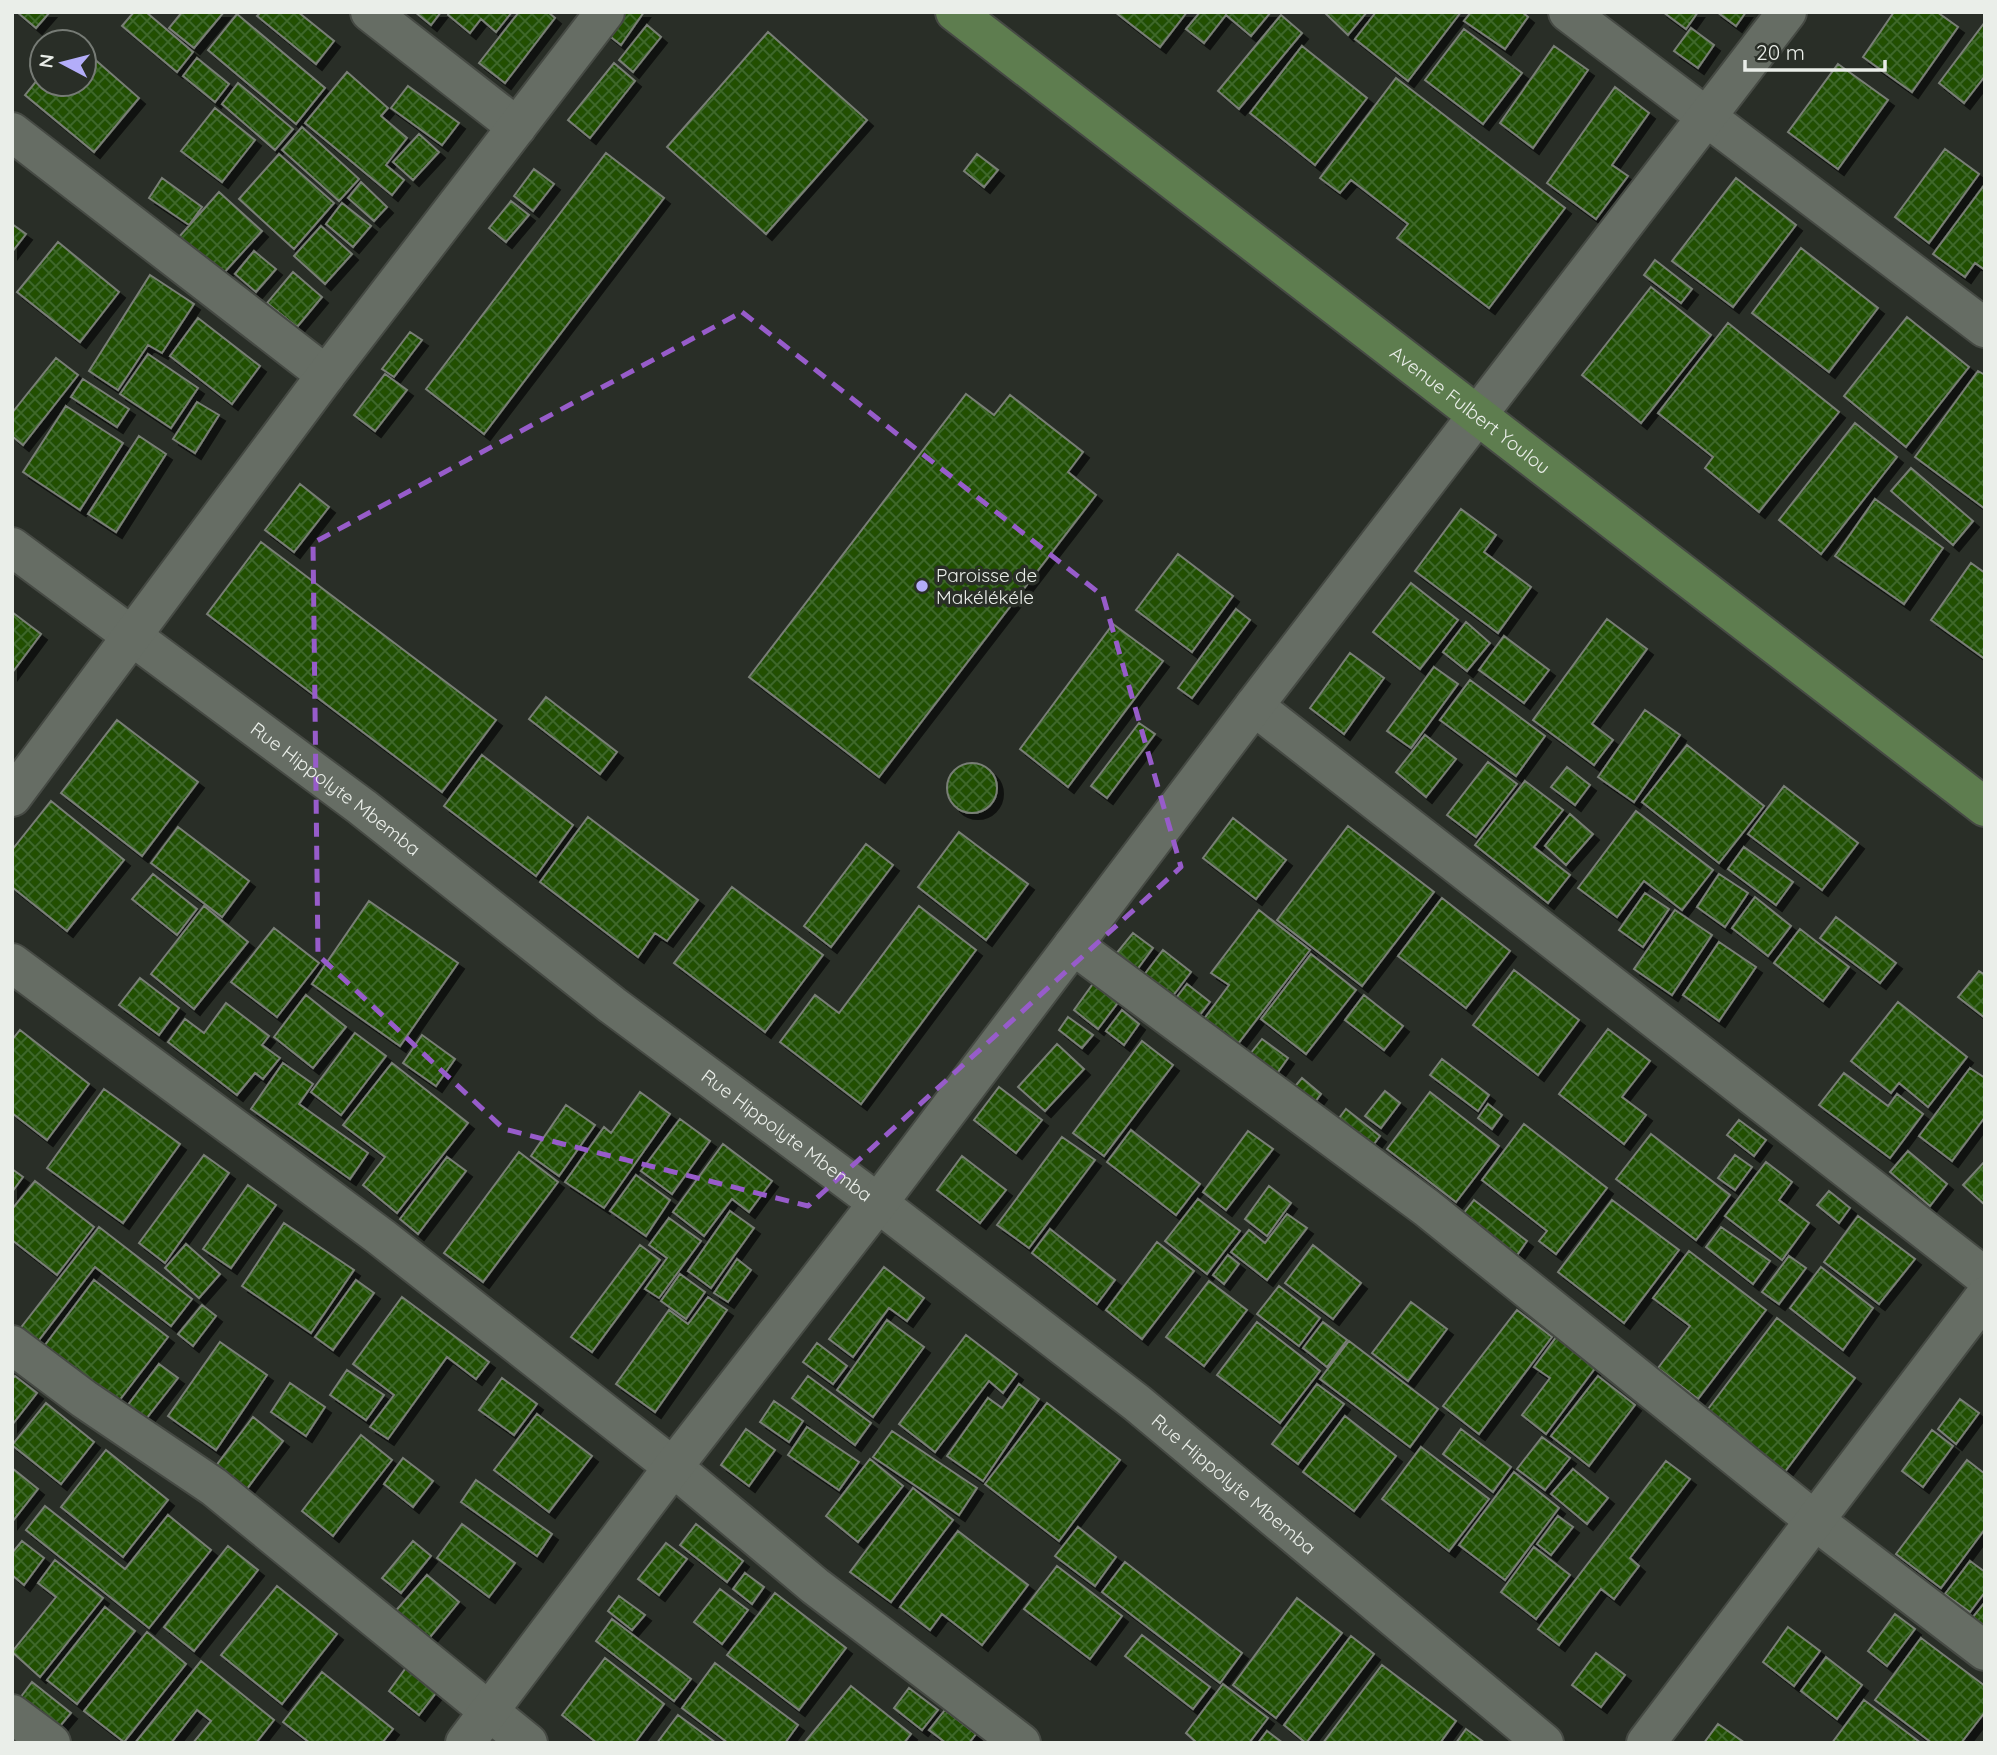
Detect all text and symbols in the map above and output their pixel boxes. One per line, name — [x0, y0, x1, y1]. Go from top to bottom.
north arrow — [28, 28, 98, 98]
scale bar — [1745, 28, 1885, 72]
text: 20 m — [1756, 39, 1805, 65]
text: N — [33, 53, 59, 69]
street label: Avenue Fulbert Youlou — [1386, 340, 1555, 479]
place label: Paroisse de Makélékéle — [936, 563, 1037, 609]
marker: Paroisse de Makélékéle — [914, 578, 930, 594]
street label: Rue Hippolyte Mbemba — [246, 717, 426, 861]
street label: Rue Hippolyte Mbemba — [697, 1064, 877, 1207]
street label: Rue Hippolyte Mbemba — [1147, 1408, 1321, 1560]

